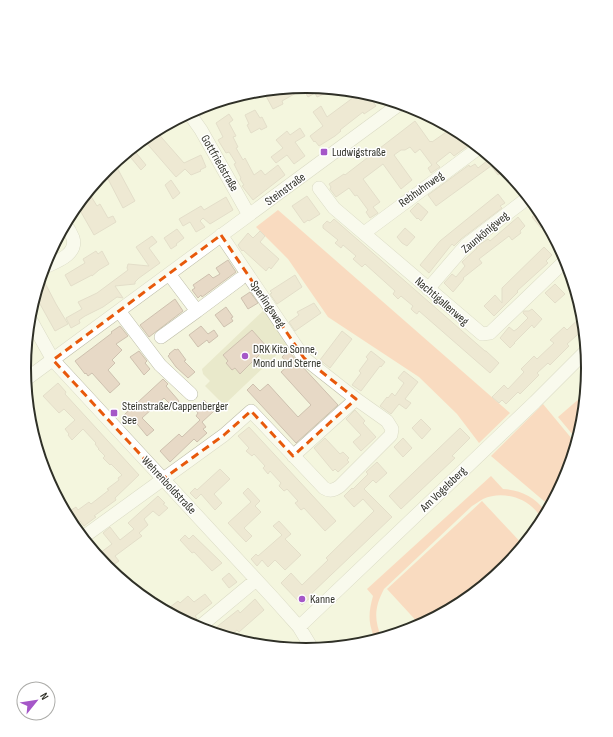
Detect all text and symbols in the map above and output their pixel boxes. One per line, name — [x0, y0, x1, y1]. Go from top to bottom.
street label: Gottfriedstraße — [197, 132, 242, 194]
place label: Ludwigstraße — [332, 145, 386, 160]
marker: Ludwigstraße — [319, 147, 329, 157]
street label: Rebhuhnweg — [396, 168, 447, 211]
street label: Steinstraße — [262, 170, 309, 209]
street label: Zaunkönigweg — [459, 208, 512, 257]
street label: Nachtigallenweg — [412, 274, 472, 329]
street label: Sperlingsweg — [246, 278, 289, 331]
place label: DRK Kita Sonne, Mond und Sterne — [253, 342, 321, 371]
marker: DRK Kita Sonne, Mond und Sterne — [240, 351, 250, 361]
place label: Steinstraße/Cappenberger See — [122, 399, 229, 428]
marker: Steinstraße/Cappenberger See — [109, 408, 119, 418]
street label: Wehrenboldstraße — [138, 453, 199, 518]
street label: Am Vogelsberg — [416, 463, 470, 516]
place label: Kanne — [310, 592, 335, 607]
marker: Kanne — [297, 594, 307, 604]
north arrow — [16, 681, 56, 721]
text: N — [37, 690, 51, 702]

